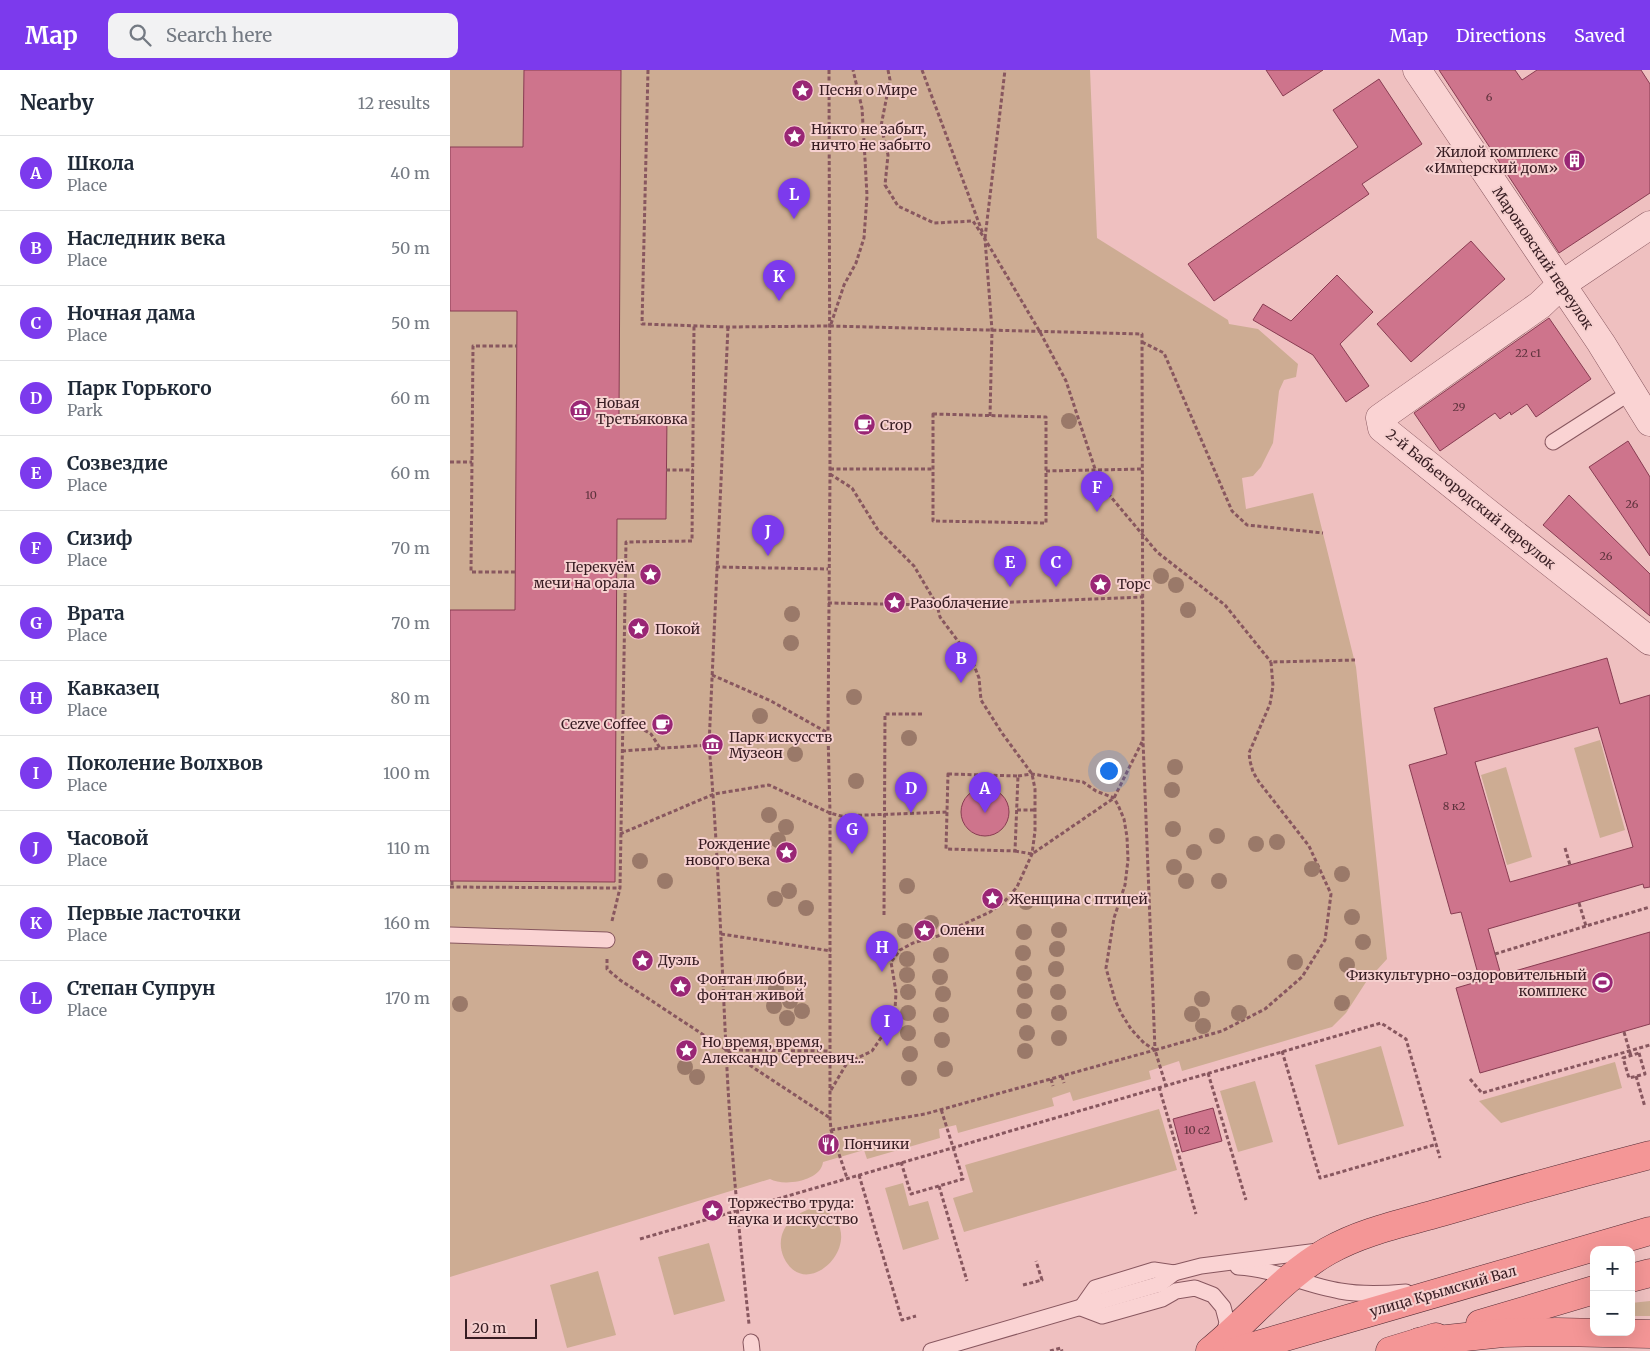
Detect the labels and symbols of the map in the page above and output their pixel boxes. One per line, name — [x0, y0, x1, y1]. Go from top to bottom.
place icon: Песня о Мире — [791, 78, 815, 102]
place label: Песня о Мире — [819, 81, 917, 99]
house number: 6 — [1486, 90, 1493, 104]
place label: Никто не забыт, ничто не забыто — [811, 120, 931, 154]
place icon: Никто не забыт, ничто не забыто — [783, 125, 807, 149]
place label: Жилой комплекс «Имперский дом» — [1425, 143, 1558, 177]
building icon: Жилой комплекс «Имперский дом» — [1562, 148, 1586, 172]
pin: L — [778, 178, 810, 219]
street label: Мароновский переулок — [1488, 183, 1598, 333]
pin: K — [763, 260, 795, 301]
house number: 22 с1 — [1515, 346, 1541, 360]
place label: Новая Третьяковка — [596, 394, 688, 428]
museum icon: Новая Третьяковка — [568, 399, 592, 423]
house number: 29 — [1453, 400, 1466, 414]
cafe icon: Crop — [852, 413, 876, 437]
place label: Crop — [880, 416, 912, 434]
street label: 2-й Бабьегородский переулок — [1383, 425, 1559, 573]
pin: F — [1081, 471, 1113, 512]
house number: 10 — [585, 488, 597, 502]
house number: 26 — [1626, 497, 1639, 511]
pin: J — [752, 515, 784, 556]
pin: E — [994, 546, 1026, 587]
pin: C — [1040, 546, 1072, 587]
house number: 26 — [1600, 549, 1613, 563]
place label: Перекуём мечи на орала — [534, 558, 636, 592]
place icon: Перекуём мечи на орала — [639, 563, 663, 587]
place icon: Торс — [1089, 572, 1113, 596]
place label: Торс — [1117, 575, 1150, 593]
place icon: Разоблачение — [882, 591, 906, 615]
place label: Разоблачение — [910, 594, 1008, 612]
place icon: Покой — [627, 617, 651, 641]
place label: Покой — [655, 620, 700, 638]
pin: B — [945, 642, 977, 683]
cafe icon: Cezve Coffee — [650, 712, 674, 736]
place label: Cezve Coffee — [561, 715, 646, 733]
place label: Парк искусств Музеон — [729, 728, 832, 762]
museum icon: Парк искусств Музеон — [701, 733, 725, 757]
your location — [1096, 758, 1122, 784]
pin: D — [895, 772, 927, 813]
pin: A — [969, 772, 1001, 813]
house number: 8 к2 — [1443, 799, 1465, 813]
pin: G — [836, 813, 868, 854]
place label: Рождение нового века — [685, 835, 770, 869]
place icon: Рождение нового века — [774, 840, 798, 864]
place icon: Женщина с птицей — [981, 887, 1005, 911]
place label: Женщина с птицей — [1009, 890, 1148, 908]
place icon: Олени — [912, 918, 936, 942]
place label: Олени — [940, 921, 985, 939]
pin: H — [866, 931, 898, 972]
place icon: Дуэль — [630, 948, 654, 972]
place label: Дуэль — [658, 951, 699, 969]
place label: Физкультурно-оздоровительный комплекс — [1346, 966, 1587, 1000]
place label: Фонтан любви, фонтан живой — [697, 970, 807, 1004]
sports icon: Физкультурно-оздоровительный комплекс — [1591, 971, 1615, 995]
place icon: Фонтан любви, фонтан живой — [669, 975, 693, 999]
pin: I — [871, 1005, 903, 1046]
place label: Но время, время, Александр Сергеевич... — [701, 1033, 864, 1067]
place icon: Но время, время, Александр Сергеевич... — [674, 1038, 698, 1062]
house number: 10 c2 — [1184, 1123, 1210, 1137]
restaurant icon: Пончики — [816, 1132, 840, 1156]
place label: Пончики — [844, 1135, 910, 1153]
place label: Торжество труда: наука и искусство — [728, 1194, 858, 1228]
place icon: Торжество труда: наука и искусство — [700, 1199, 724, 1223]
street label: улица Крымский Вал — [1368, 1261, 1518, 1321]
scale bar — [465, 1316, 538, 1339]

